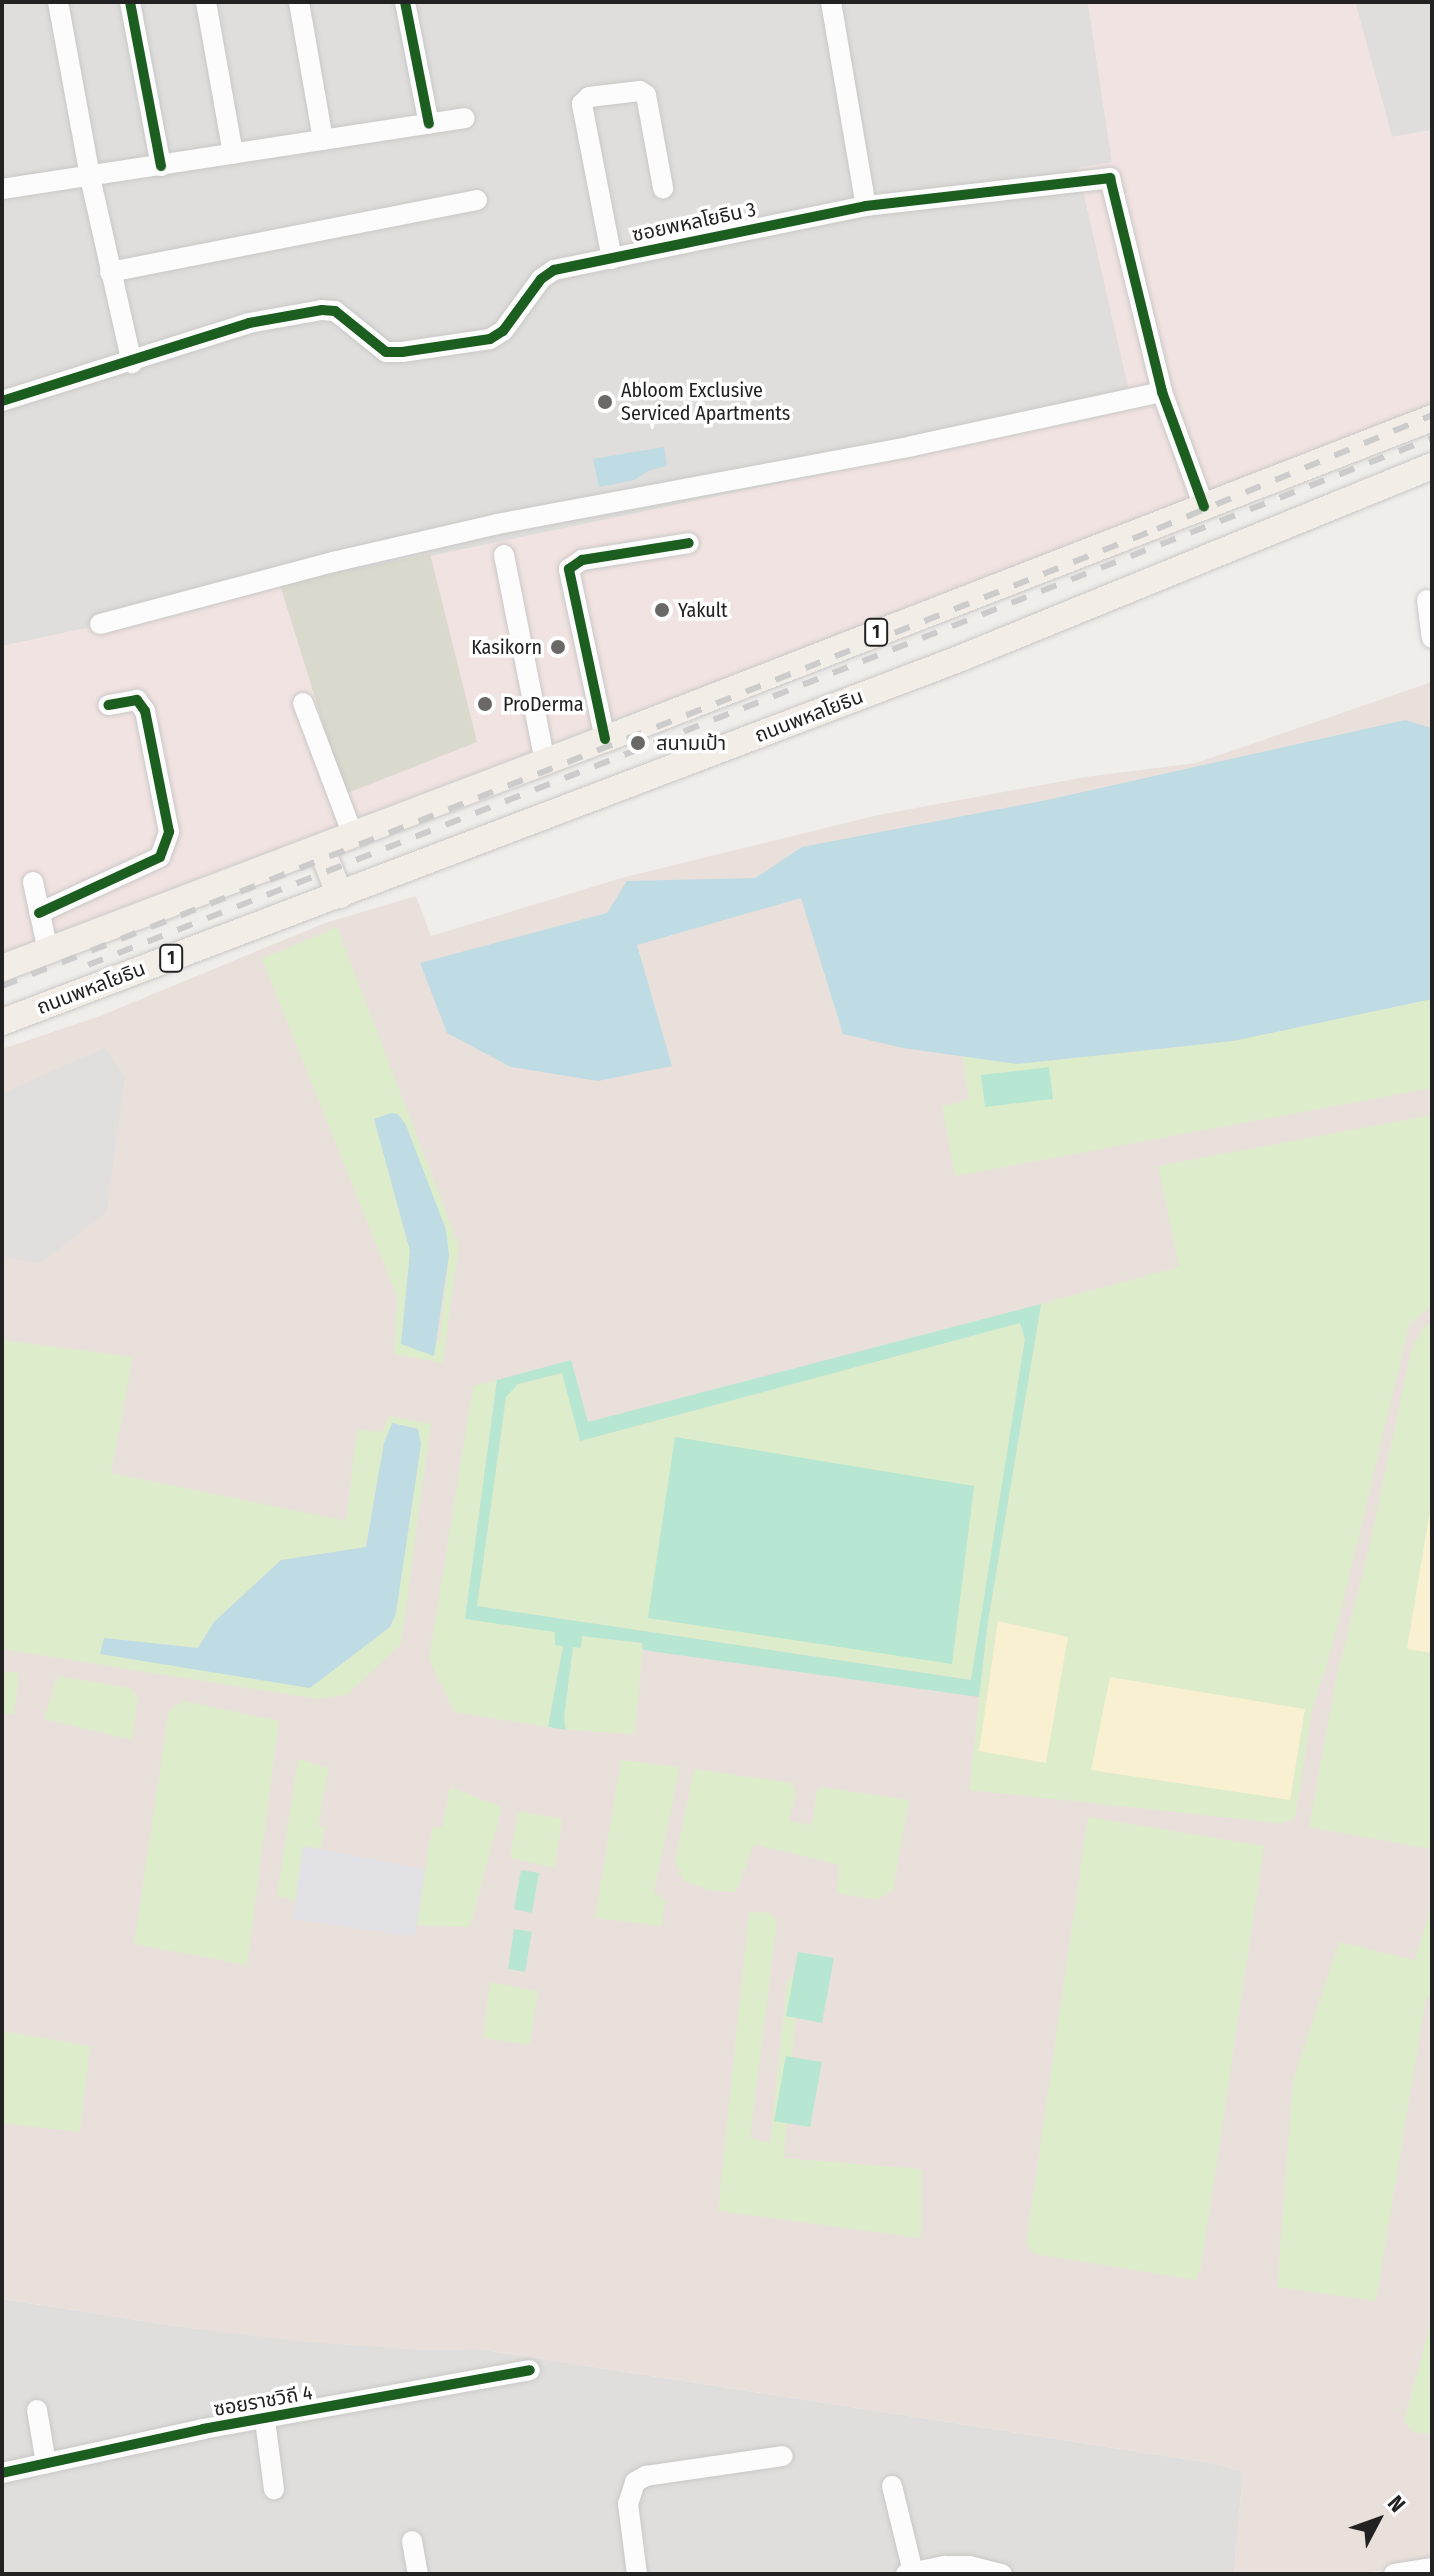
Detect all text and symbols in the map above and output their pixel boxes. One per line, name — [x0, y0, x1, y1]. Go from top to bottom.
street label: ซอยพหลโยธิน 3 — [630, 197, 758, 247]
place label: Abloom Exclusive Serviced Apartments — [621, 378, 790, 425]
marker: Abloom Exclusive Serviced Apartments — [596, 393, 614, 411]
place label: Yakult — [678, 598, 728, 622]
marker: Yakult — [653, 601, 671, 619]
road number: 1 — [864, 618, 888, 646]
place label: Kasikorn — [471, 635, 542, 659]
marker: Kasikorn — [549, 638, 567, 656]
street label: ถนนพหลโยธิน — [751, 684, 867, 748]
place label: ProDerma — [503, 692, 584, 716]
marker: ProDerma — [474, 693, 496, 715]
place label: สนามเป้า — [656, 731, 726, 755]
marker: สนามเป้า — [627, 732, 649, 754]
road number: 1 — [159, 944, 183, 972]
street label: ถนนพหลโยธิน — [33, 956, 149, 1020]
street label: ซอยราชวิถี 4 — [212, 2381, 314, 2421]
north arrow — [1338, 2480, 1418, 2560]
text: N — [1382, 2490, 1411, 2518]

